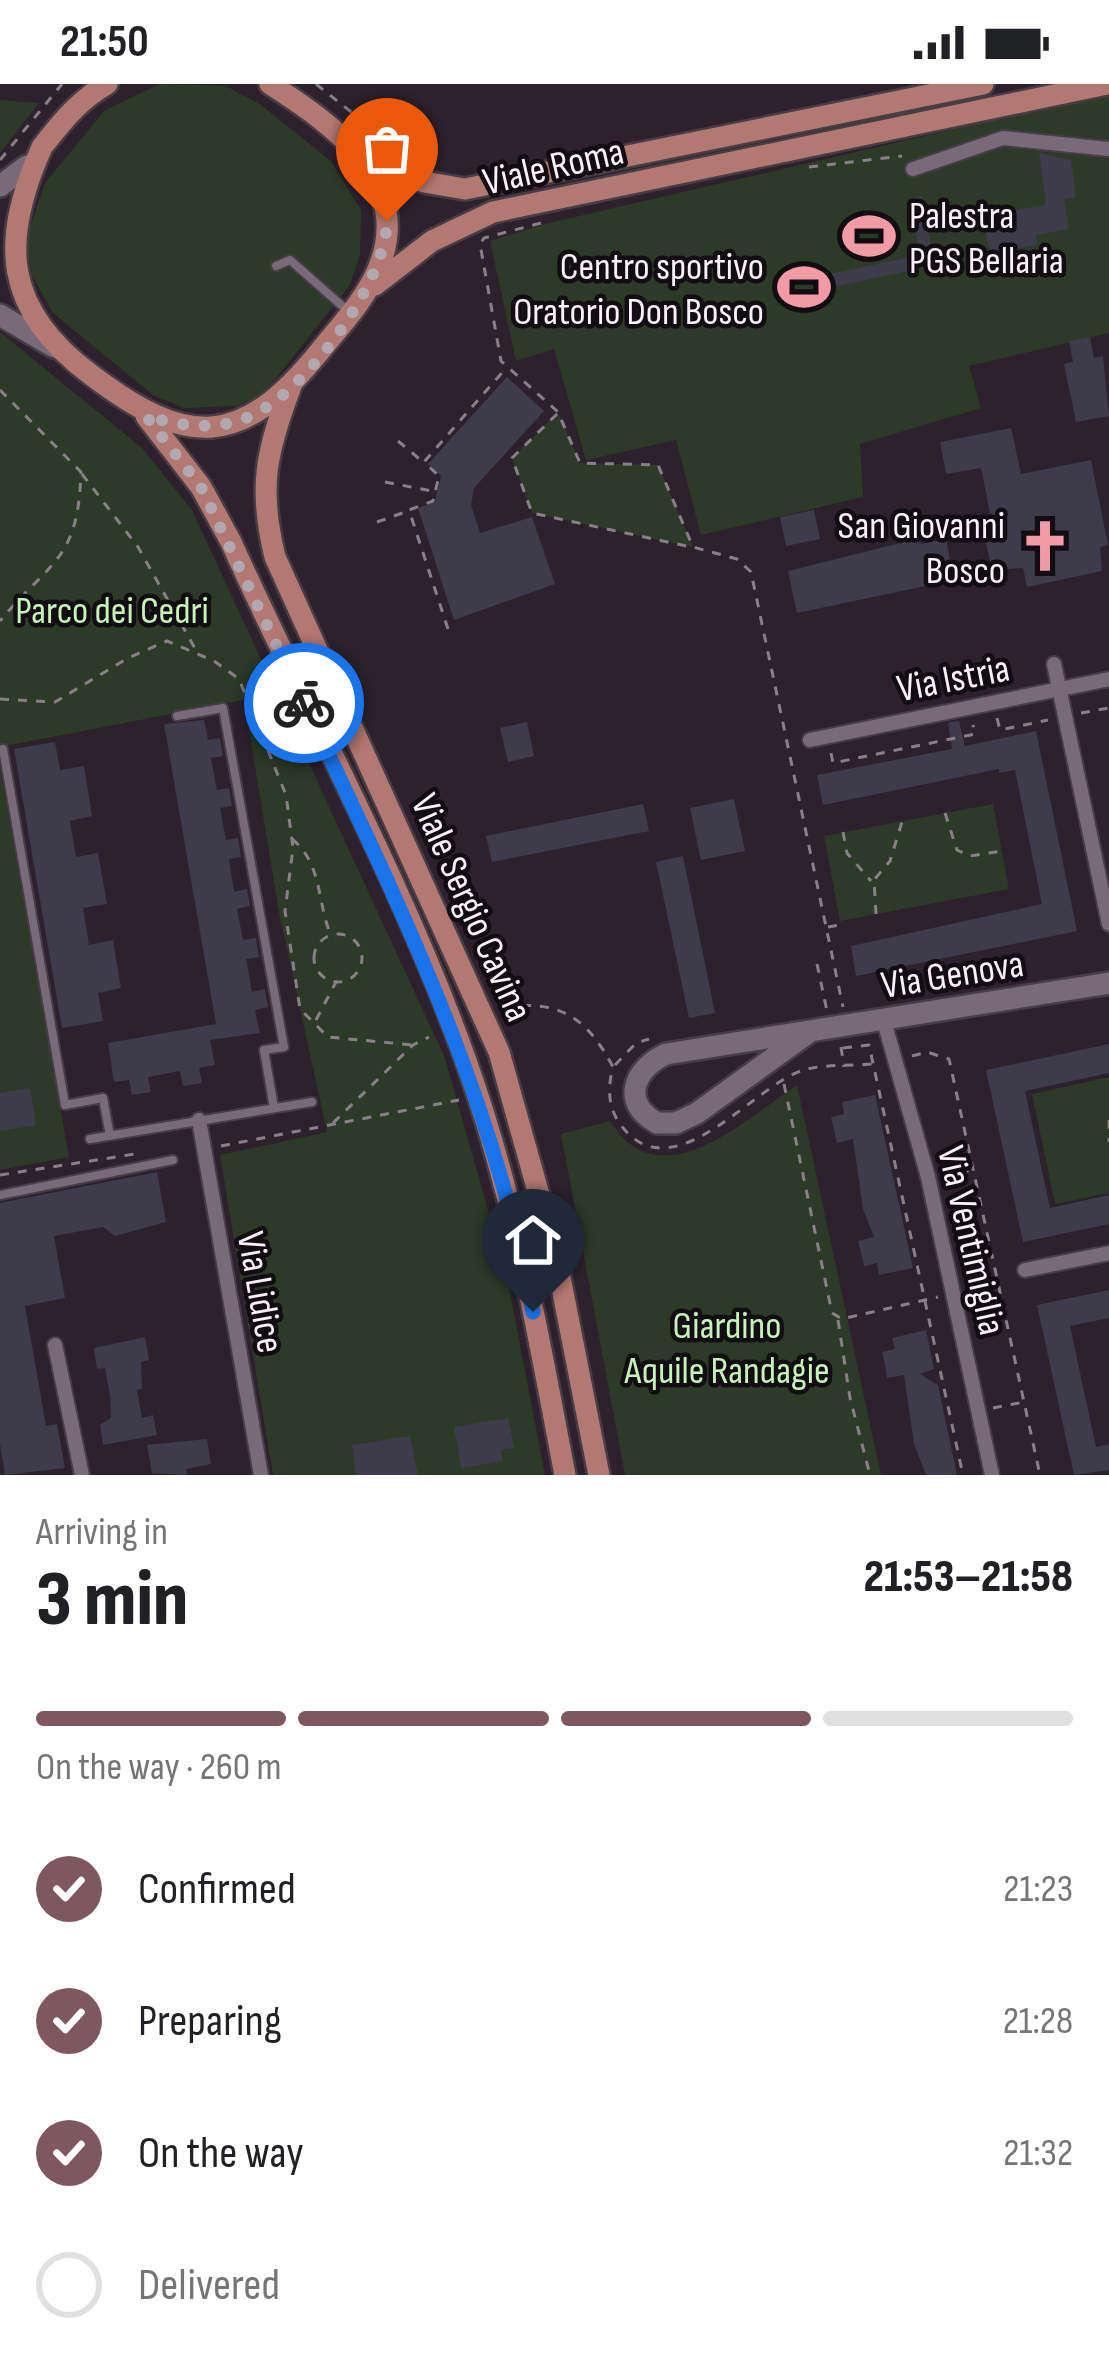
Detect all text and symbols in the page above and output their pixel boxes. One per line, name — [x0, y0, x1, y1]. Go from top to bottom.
text: 21:50 — [60, 15, 149, 70]
pin — [336, 98, 438, 221]
icon: bag — [354, 116, 420, 182]
street label: Viale Roma — [479, 128, 628, 206]
place label: Palestra PGS Bellaria — [909, 193, 1064, 285]
sports icon: Palestra PGS Bellaria — [840, 207, 898, 265]
place label: Centro sportivo Oratorio Don Bosco — [513, 244, 764, 336]
sports icon: Centro sportivo Oratorio Don Bosco — [775, 258, 833, 316]
place label: San Giovanni Bosco — [838, 503, 1005, 595]
church icon: San Giovanni Bosco — [1016, 517, 1074, 575]
park label: Parco dei Cedri — [15, 588, 209, 635]
courier — [244, 643, 364, 763]
street label: Via Istria — [893, 646, 1014, 713]
icon: bike — [271, 670, 337, 736]
street label: Viale Sergio Cavina — [400, 787, 542, 1029]
street label: Via Genova — [878, 941, 1027, 1010]
street label: Via Ventimiglia — [926, 1142, 1015, 1340]
pin — [482, 1189, 584, 1312]
icon: home — [500, 1207, 566, 1273]
street label: Via Lidice — [226, 1228, 293, 1357]
park label: Giardino Aquile Randagie — [623, 1303, 830, 1395]
text: Arriving in — [36, 1509, 168, 1556]
text: 21:53–21:58 — [864, 1550, 1073, 1605]
text: 3 min — [36, 1554, 188, 1647]
text: On the way · 260 m — [36, 1744, 281, 1791]
icon: check — [36, 1856, 102, 1922]
text: Confirmed — [138, 1862, 296, 1917]
text: 21:23 — [1003, 1866, 1073, 1913]
icon: check — [36, 1988, 102, 2054]
text: Preparing — [138, 1994, 282, 2049]
text: 21:28 — [1003, 1998, 1073, 2045]
icon: check — [36, 2120, 102, 2186]
text: On the way — [138, 2126, 304, 2181]
text: 21:32 — [1003, 2130, 1073, 2177]
text: Delivered — [138, 2258, 280, 2313]

